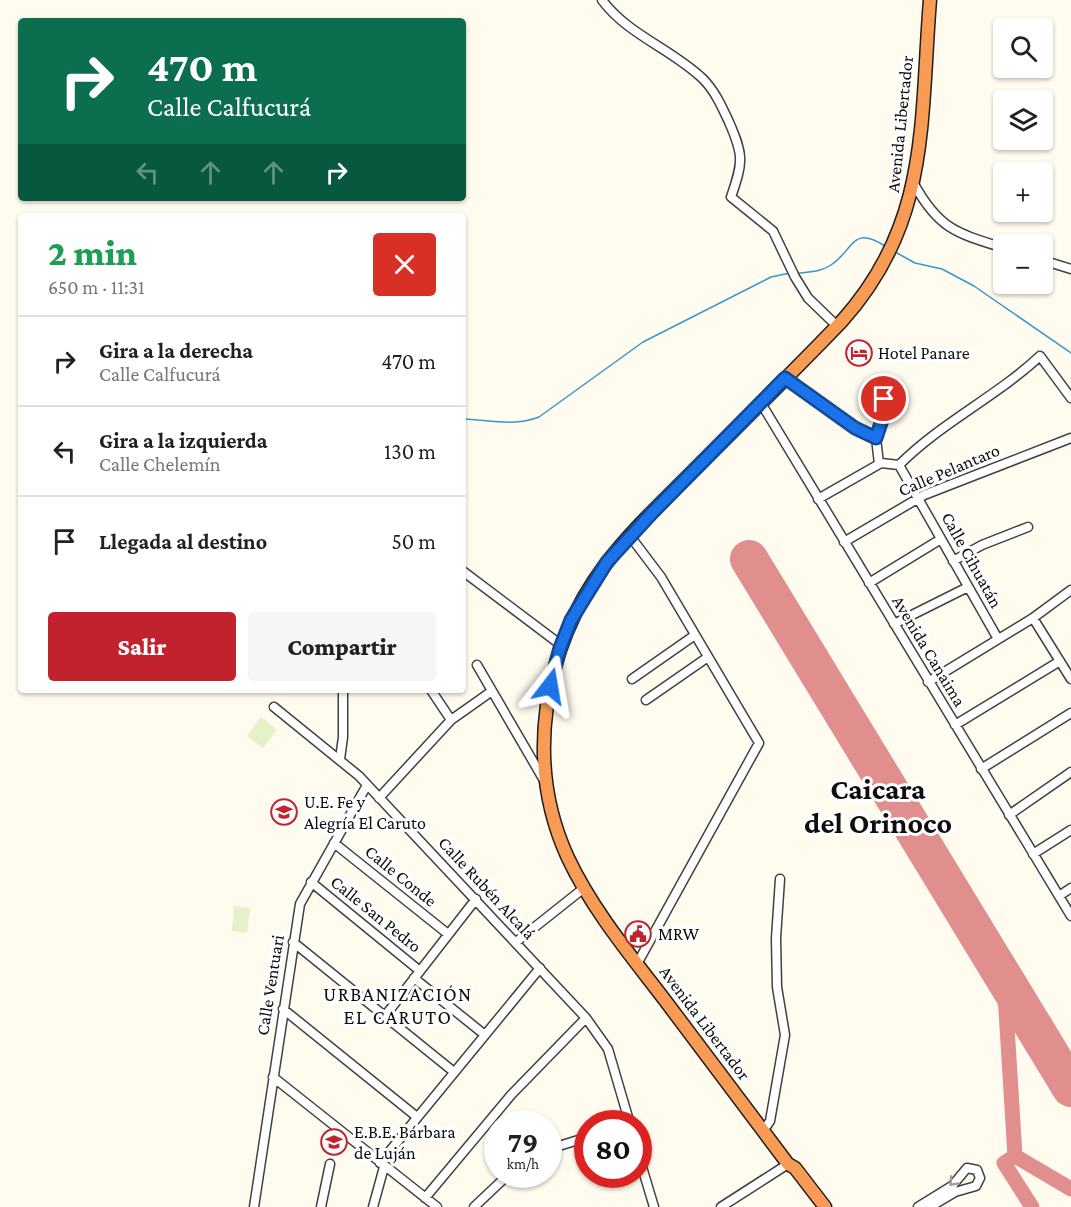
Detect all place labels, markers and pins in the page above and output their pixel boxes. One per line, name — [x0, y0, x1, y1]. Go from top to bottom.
hotel icon: Hotel Panare — [844, 338, 874, 368]
place label: Hotel Panare — [878, 343, 970, 363]
pin — [858, 373, 909, 424]
place label: U.E. Fe y Alegría El Caruto — [304, 792, 426, 833]
school or university icon: U.E. Fe y Alegría El Caruto — [269, 797, 299, 827]
public building icon: MRW — [623, 919, 653, 949]
place label: MRW — [658, 924, 700, 944]
place label: E.B.E. Bárbara de Luján — [354, 1122, 455, 1164]
school or university icon: E.B.E. Bárbara de Luján — [319, 1127, 349, 1157]

